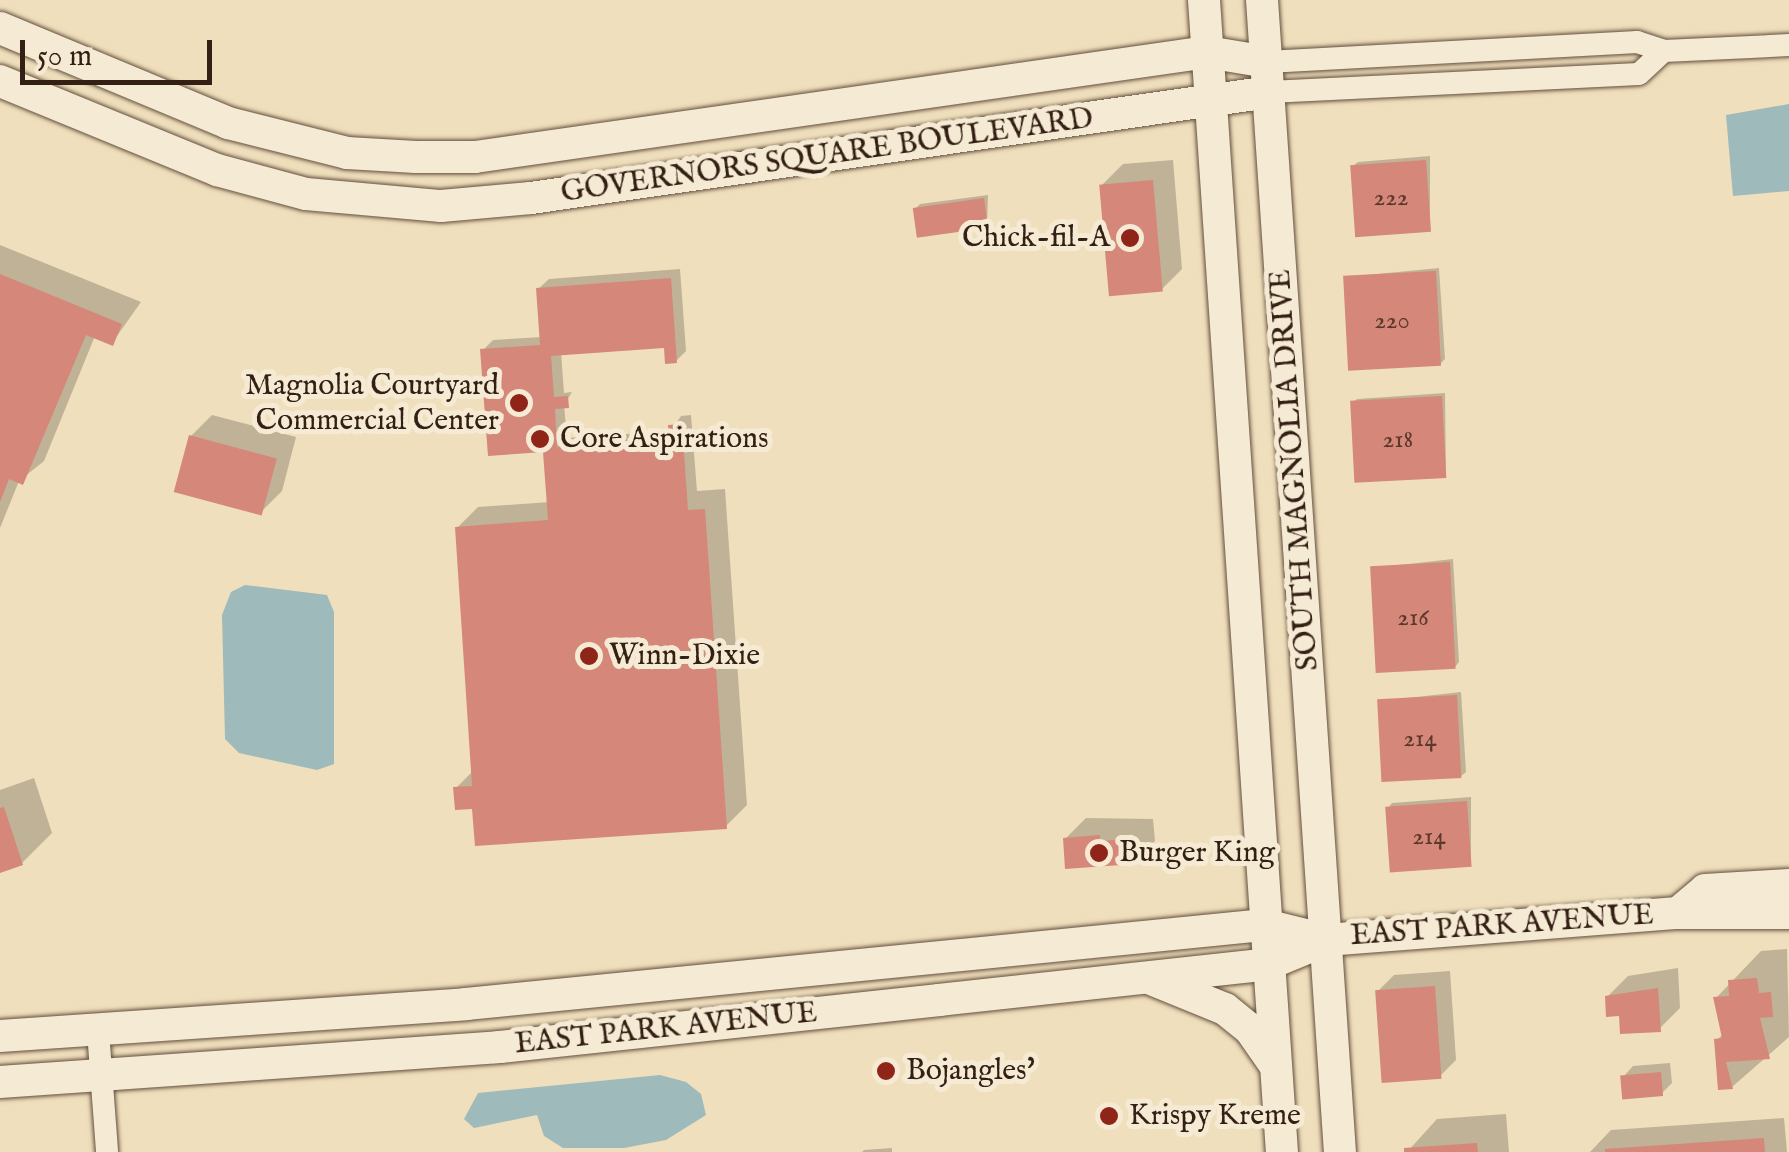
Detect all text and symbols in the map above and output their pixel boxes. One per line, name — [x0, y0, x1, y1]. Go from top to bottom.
scale bar — [25, 20, 218, 82]
text: 50 m — [37, 38, 92, 76]
street label: GOVERNORS SQUARE BOULEVARD — [559, 101, 1095, 211]
house number: 222 — [1373, 183, 1409, 213]
place label: Chick-fil-A — [962, 220, 1110, 256]
marker: Chick-fil-A — [1119, 227, 1141, 249]
street label: SOUTH MAGNOLIA DRIVE — [1263, 268, 1327, 672]
house number: 220 — [1374, 306, 1410, 336]
place label: Magnolia Courtyard Commercial Center — [245, 368, 499, 438]
marker: Magnolia Courtyard Commercial Center — [508, 392, 530, 414]
place label: Core Aspirations — [560, 421, 769, 457]
house number: 218 — [1383, 425, 1413, 455]
marker: Core Aspirations — [529, 428, 551, 450]
house number: 216 — [1397, 603, 1429, 633]
place label: Winn-Dixie — [609, 638, 760, 674]
marker: Winn-Dixie — [578, 645, 600, 667]
house number: 214 — [1403, 724, 1437, 754]
house number: 214 — [1412, 822, 1446, 852]
place label: Burger King — [1119, 835, 1275, 871]
marker: Burger King — [1088, 842, 1110, 864]
street label: EAST PARK AVENUE — [1349, 897, 1655, 955]
street label: EAST PARK AVENUE — [513, 995, 819, 1063]
place label: Bojangles' — [906, 1053, 1035, 1089]
marker: Bojangles' — [875, 1060, 897, 1082]
place label: Krispy Kreme — [1129, 1098, 1301, 1134]
marker: Krispy Kreme — [1098, 1105, 1120, 1127]

